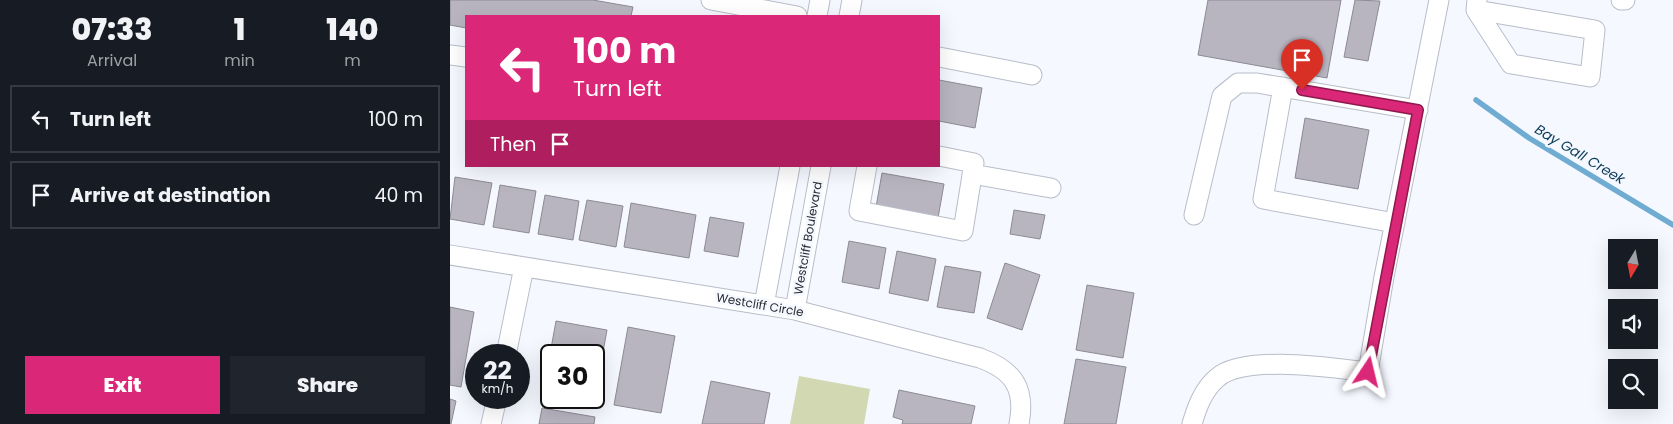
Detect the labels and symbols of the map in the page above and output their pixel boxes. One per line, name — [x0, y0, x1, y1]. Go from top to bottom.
pin — [1281, 39, 1323, 90]
water label: Bay Gall Creek — [1531, 119, 1630, 189]
street label: Westcliff Boulevard — [789, 180, 826, 296]
north arrow — [1608, 239, 1658, 289]
street label: Westcliff Circle — [715, 288, 805, 321]
speed limit sign: 30 — [540, 344, 605, 409]
position arrow — [1341, 345, 1393, 397]

